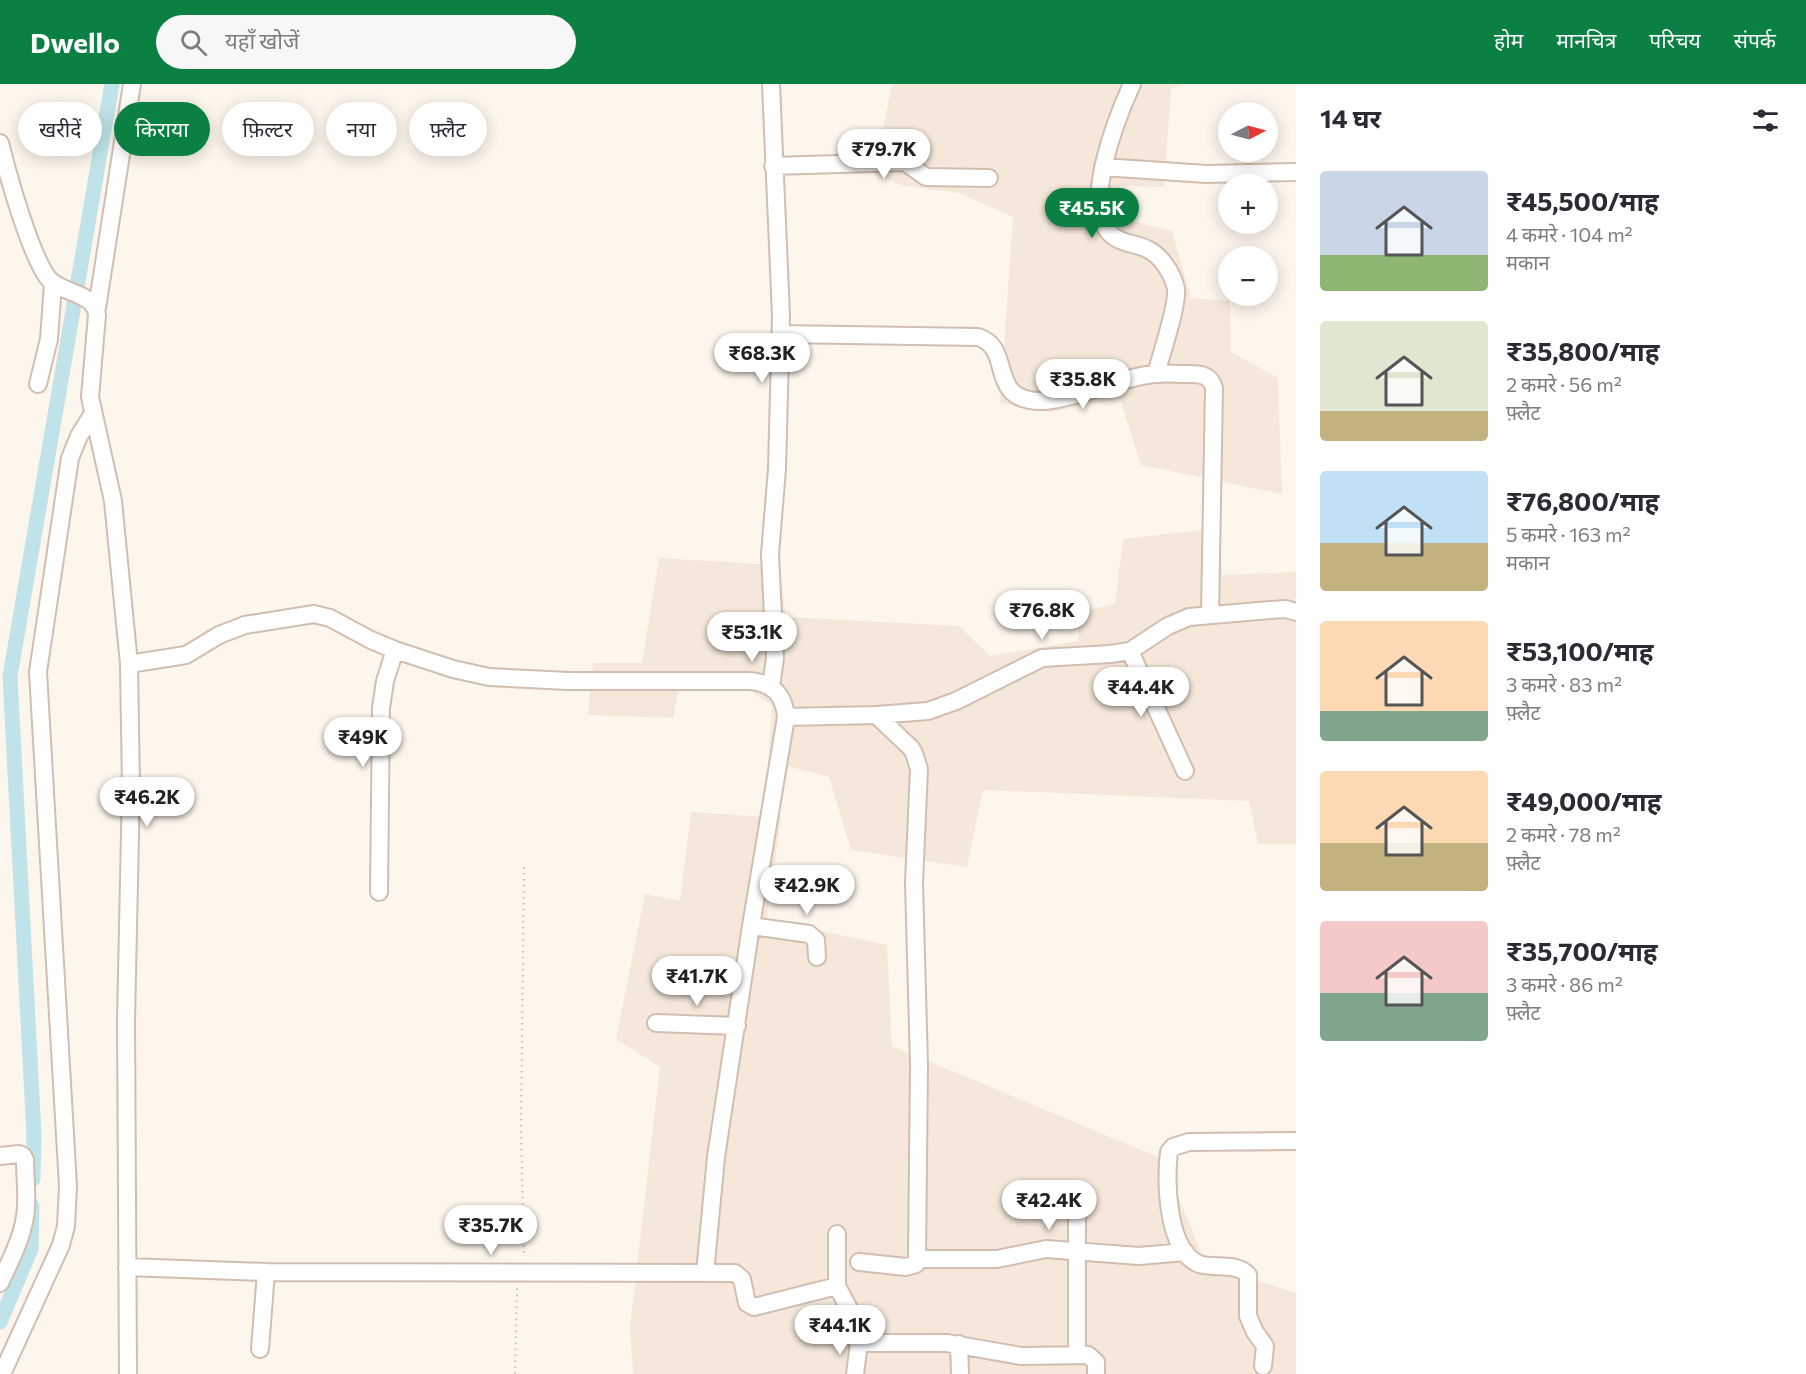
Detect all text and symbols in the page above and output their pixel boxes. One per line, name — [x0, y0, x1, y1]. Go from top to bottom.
search box — [156, 15, 576, 69]
text: Dwello — [30, 25, 120, 59]
icon: search — [177, 26, 210, 59]
text: यहाँ खोजें — [225, 27, 299, 54]
text: होम — [1494, 27, 1523, 52]
text: मानचित्र — [1556, 27, 1616, 52]
text: परिचय — [1649, 27, 1701, 52]
text: संपर्क — [1734, 27, 1776, 52]
chip: खरीदें — [18, 102, 102, 156]
chip: किराया — [114, 102, 210, 156]
chip: फ़िल्टर — [222, 102, 314, 156]
chip: नया — [326, 102, 397, 156]
chip: फ़्लैट — [409, 102, 487, 156]
north arrow — [1218, 102, 1278, 162]
map controls — [1218, 102, 1278, 306]
text: 14 घर — [1320, 102, 1381, 133]
icon: filters — [1749, 104, 1782, 137]
pin: ₹79.7K — [835, 129, 933, 180]
text: ₹79.7K — [851, 136, 917, 160]
button: + — [1218, 174, 1278, 234]
text: ₹45,500/माह — [1506, 185, 1659, 216]
pin: ₹45.5K — [1043, 188, 1141, 239]
text: ₹45.5K — [1059, 195, 1125, 219]
icon: home — [1368, 195, 1440, 267]
text: 4 कमरे · 104 m² — [1506, 222, 1633, 246]
button: − — [1218, 246, 1278, 306]
text: मकान — [1506, 250, 1550, 274]
pin: ₹68.3K — [713, 333, 811, 384]
text: ₹35,800/माह — [1506, 335, 1659, 366]
text: ₹68.3K — [728, 340, 796, 364]
icon: home — [1368, 345, 1440, 417]
pin: ₹35.8K — [1034, 359, 1132, 410]
text: ₹35.8K — [1050, 366, 1116, 390]
text: 2 कमरे · 56 m² — [1506, 372, 1622, 396]
text: फ़्लैट — [1506, 400, 1541, 424]
text: ₹76,800/माह — [1506, 485, 1659, 516]
icon: home — [1368, 495, 1440, 567]
text: 5 कमरे · 163 m² — [1506, 522, 1631, 546]
text: मकान — [1506, 550, 1550, 574]
pin: ₹76.8K — [993, 590, 1091, 641]
text: ₹76.8K — [1009, 597, 1075, 621]
pin: ₹53.1K — [703, 612, 801, 663]
text: ₹53.1K — [721, 619, 783, 643]
text: ₹53,100/माह — [1506, 635, 1653, 666]
icon: home — [1368, 645, 1440, 717]
pin: ₹44.4K — [1092, 667, 1190, 718]
text: 3 कमरे · 83 m² — [1506, 672, 1622, 696]
text: ₹44.4K — [1107, 674, 1175, 698]
text: फ़्लैट — [1506, 700, 1541, 724]
pin: ₹49K — [327, 717, 399, 768]
text: ₹49K — [338, 724, 388, 748]
pin: ₹46.2K — [98, 777, 196, 828]
text: ₹46.2K — [114, 784, 180, 808]
text: ₹49,000/माह — [1506, 785, 1661, 816]
icon: home — [1368, 795, 1440, 867]
text: 2 कमरे · 78 m² — [1506, 822, 1621, 846]
text: फ़्लैट — [1506, 850, 1541, 874]
pin: ₹42.9K — [758, 865, 856, 916]
text: ₹42.9K — [774, 872, 840, 896]
text: ₹35,700/माह — [1506, 935, 1658, 966]
icon: home — [1368, 945, 1440, 1017]
pin: ₹41.7K — [648, 956, 746, 1007]
text: ₹41.7K — [666, 963, 728, 987]
text: 3 कमरे · 86 m² — [1506, 972, 1623, 996]
text: फ़्लैट — [1506, 1000, 1541, 1024]
pin: ₹42.4K — [1000, 1180, 1098, 1231]
text: ₹42.4K — [1016, 1187, 1082, 1211]
pin: ₹35.7K — [442, 1205, 540, 1256]
text: ₹35.7K — [458, 1212, 524, 1236]
pin: ₹44.1K — [791, 1305, 889, 1356]
text: ₹44.1K — [809, 1312, 872, 1336]

